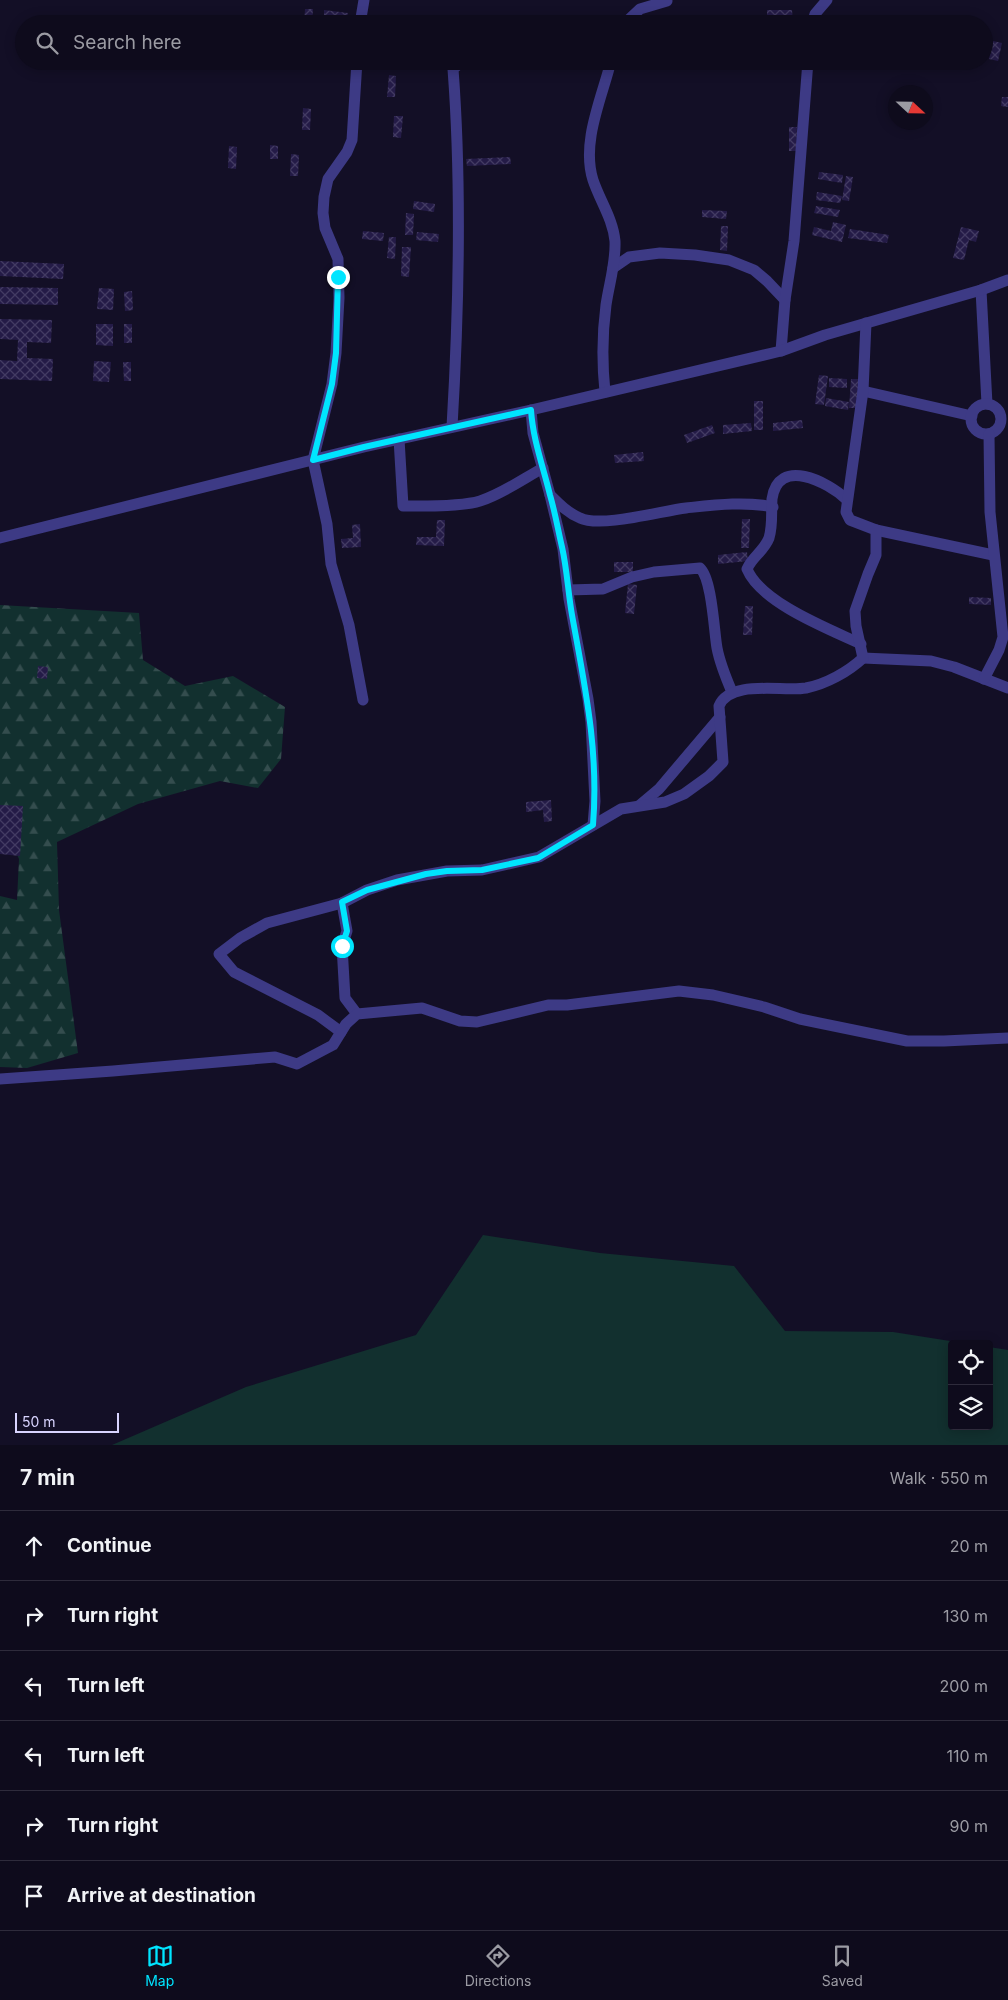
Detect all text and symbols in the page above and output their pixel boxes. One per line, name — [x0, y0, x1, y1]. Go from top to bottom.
search box — [15, 15, 993, 70]
icon: search — [33, 29, 61, 57]
text: Search here — [73, 31, 182, 54]
north arrow — [888, 85, 933, 130]
route end — [327, 266, 350, 289]
route start — [331, 935, 354, 958]
map controls — [948, 1340, 993, 1430]
button: locate — [948, 1340, 993, 1385]
button: layers — [948, 1385, 993, 1430]
scale bar — [15, 1410, 119, 1433]
text: 50 m — [22, 1413, 56, 1430]
text: 7 min — [20, 1465, 75, 1490]
text: Walk · 550 m — [890, 1468, 988, 1488]
icon: ahead — [20, 1532, 48, 1560]
text: Continue — [67, 1534, 152, 1557]
text: 20 m — [950, 1536, 988, 1556]
icon: right — [20, 1602, 48, 1630]
text: Turn right — [67, 1604, 158, 1627]
text: 130 m — [943, 1606, 988, 1626]
icon: left — [20, 1672, 48, 1700]
text: Turn left — [67, 1674, 145, 1697]
text: 200 m — [940, 1676, 988, 1696]
icon: left — [20, 1742, 48, 1770]
text: Turn left — [67, 1744, 145, 1767]
text: 110 m — [946, 1746, 988, 1766]
icon: right — [20, 1812, 48, 1840]
text: Turn right — [67, 1814, 158, 1837]
text: 90 m — [949, 1816, 988, 1836]
icon: arrive — [20, 1882, 48, 1910]
text: Arrive at destination — [67, 1884, 256, 1907]
tab: Map — [145, 1942, 174, 1989]
tab: Directions — [465, 1942, 531, 1989]
tab: Saved — [822, 1942, 863, 1989]

